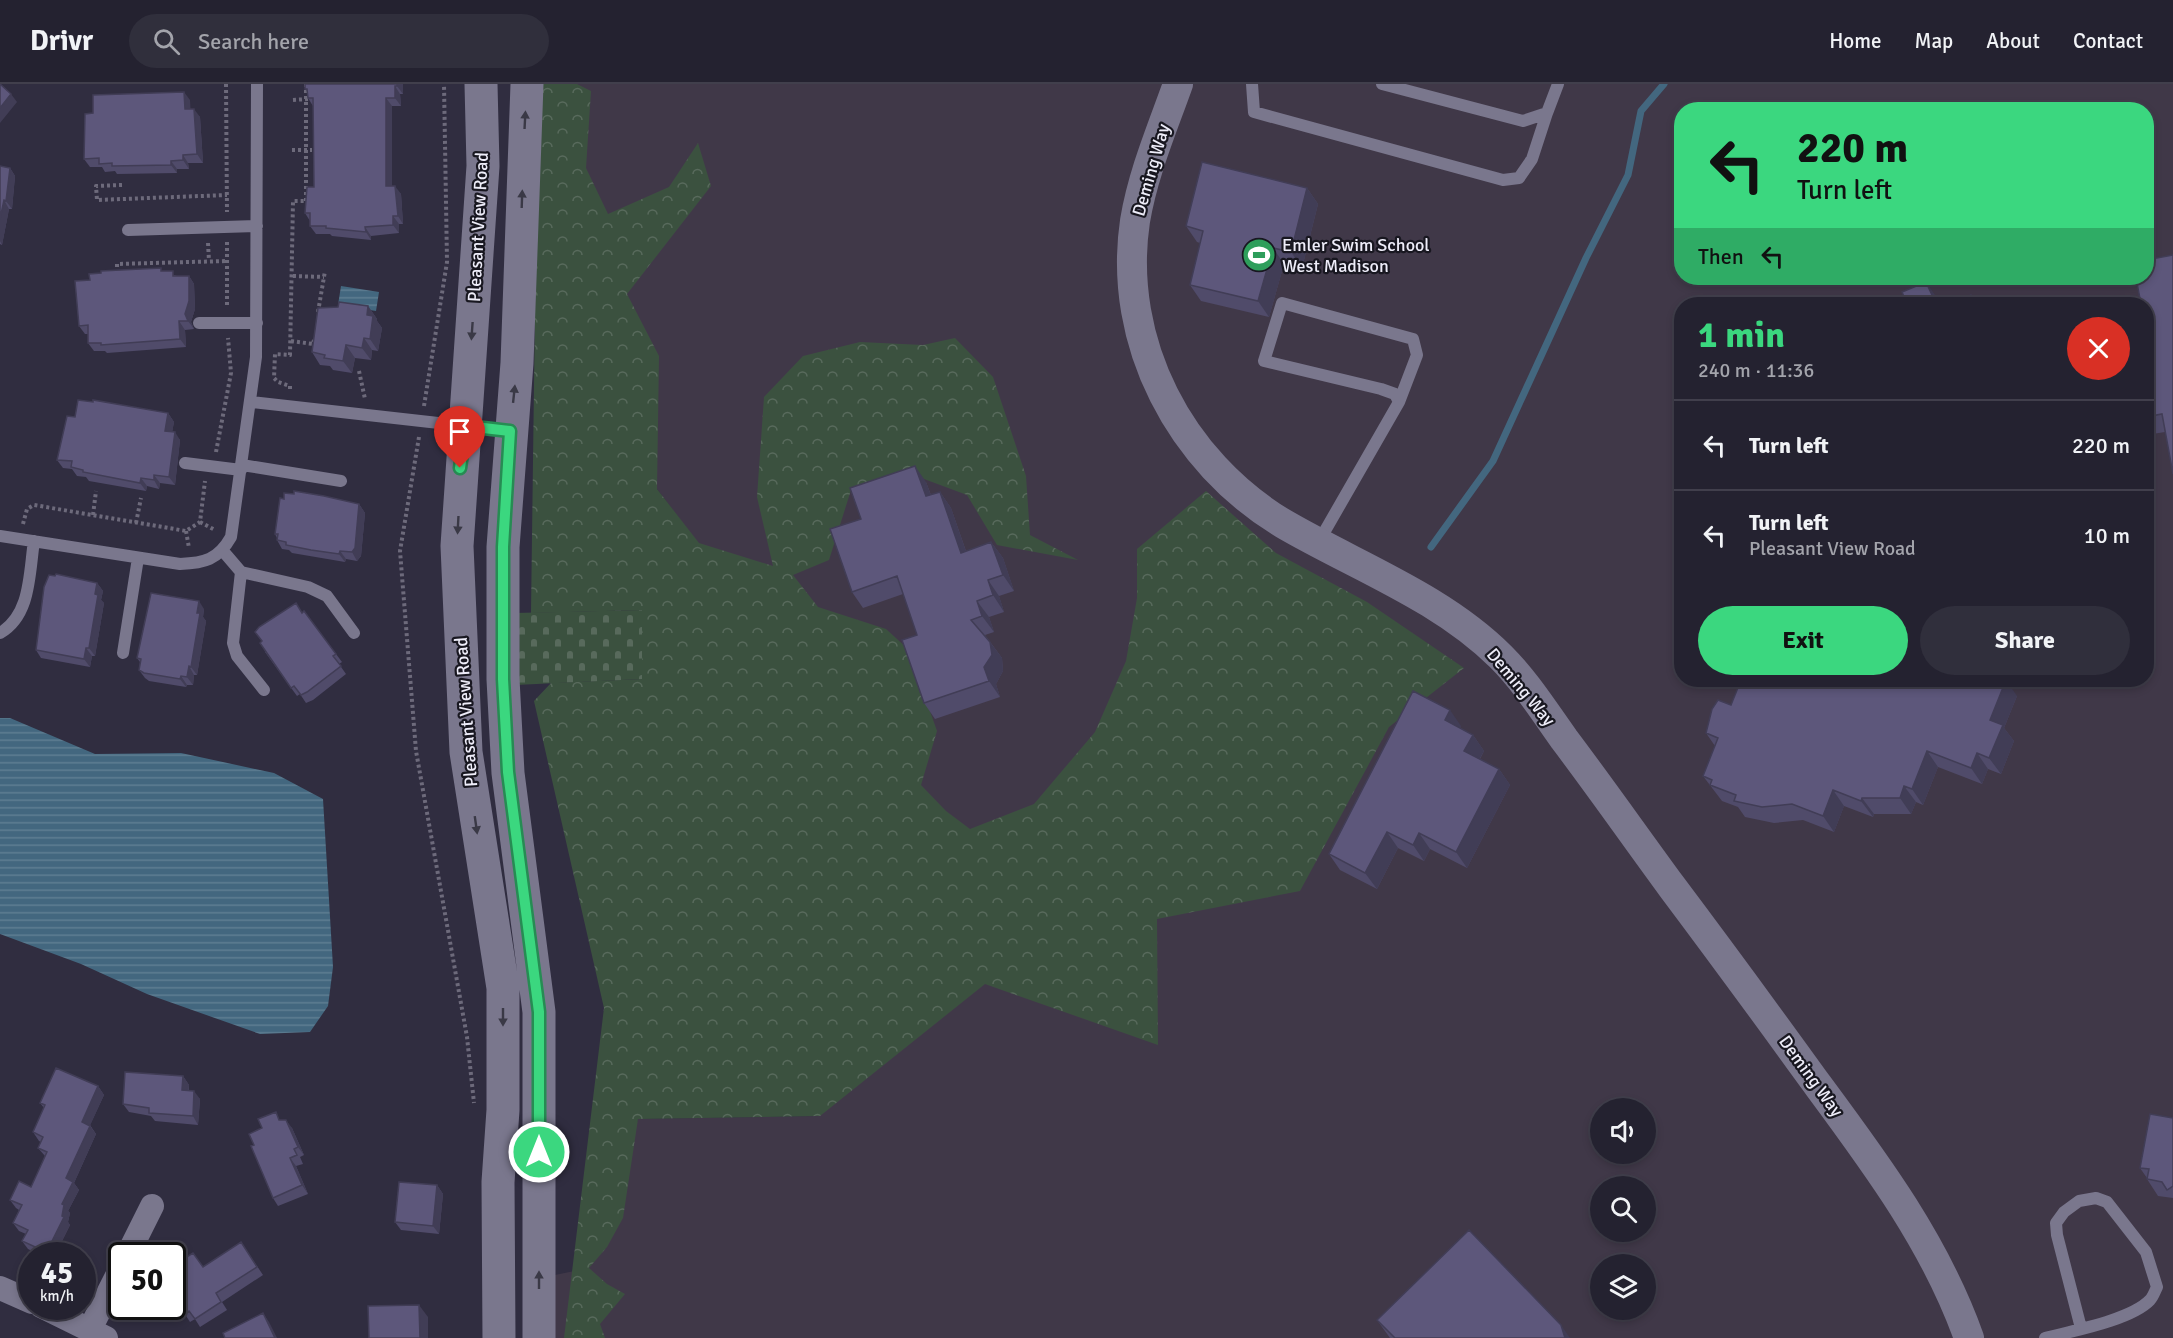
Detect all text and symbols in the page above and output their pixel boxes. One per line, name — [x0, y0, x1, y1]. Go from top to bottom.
search box — [129, 14, 549, 68]
text: Drivr — [30, 24, 93, 58]
icon: search — [150, 25, 183, 58]
text: Search here — [198, 28, 309, 55]
text: Home — [1829, 28, 1882, 54]
text: Map — [1915, 28, 1953, 54]
text: About — [1986, 28, 2040, 54]
text: Contact — [2073, 28, 2143, 54]
one-way arrow — [521, 110, 530, 129]
street label: Deming Way — [1127, 121, 1175, 219]
text: 220 m — [1797, 123, 1908, 174]
icon: left — [1698, 126, 1776, 204]
street label: Pleasant View Road — [463, 152, 493, 302]
text: Turn left — [1797, 174, 1892, 207]
one-way arrow — [518, 190, 527, 209]
place label: Emler Swim School West Madison — [1282, 234, 1430, 277]
sports icon: Emler Swim School West Madison — [1241, 237, 1277, 273]
icon: left — [1756, 240, 1789, 273]
text: Then — [1698, 243, 1744, 270]
text: 1 min — [1698, 313, 1785, 358]
button: close — [2067, 317, 2130, 380]
one-way arrow — [468, 322, 477, 341]
text: 240 m · 11:36 — [1698, 358, 1814, 383]
one-way arrow — [509, 385, 519, 404]
pin — [434, 406, 485, 468]
icon: arrive — [443, 415, 476, 448]
icon: left — [1698, 429, 1731, 462]
text: Turn left — [1749, 432, 1829, 459]
text: 220 m — [2072, 432, 2130, 459]
text: Turn left — [1749, 509, 1829, 536]
one-way arrow — [453, 516, 462, 535]
icon: left — [1698, 519, 1731, 552]
text: 10 m — [2084, 522, 2130, 549]
text: Pleasant View Road — [1749, 536, 1916, 561]
button: Exit — [1698, 606, 1908, 675]
button: Share — [1920, 606, 2130, 675]
street label: Pleasant View Road — [450, 636, 482, 788]
street label: Deming Way — [1482, 643, 1560, 731]
one-way arrow — [471, 815, 480, 834]
one-way arrow — [498, 1008, 508, 1027]
street label: Deming Way — [1774, 1031, 1848, 1121]
map controls — [1590, 1098, 1656, 1320]
button: sound — [1590, 1098, 1656, 1164]
position arrow — [507, 1120, 571, 1184]
button: search — [1590, 1176, 1656, 1242]
speed limit sign: 50 — [108, 1242, 186, 1320]
button: layers — [1590, 1254, 1656, 1320]
text: 45 — [41, 1255, 73, 1292]
one-way arrow — [534, 1270, 544, 1289]
text: km/h — [40, 1287, 74, 1305]

